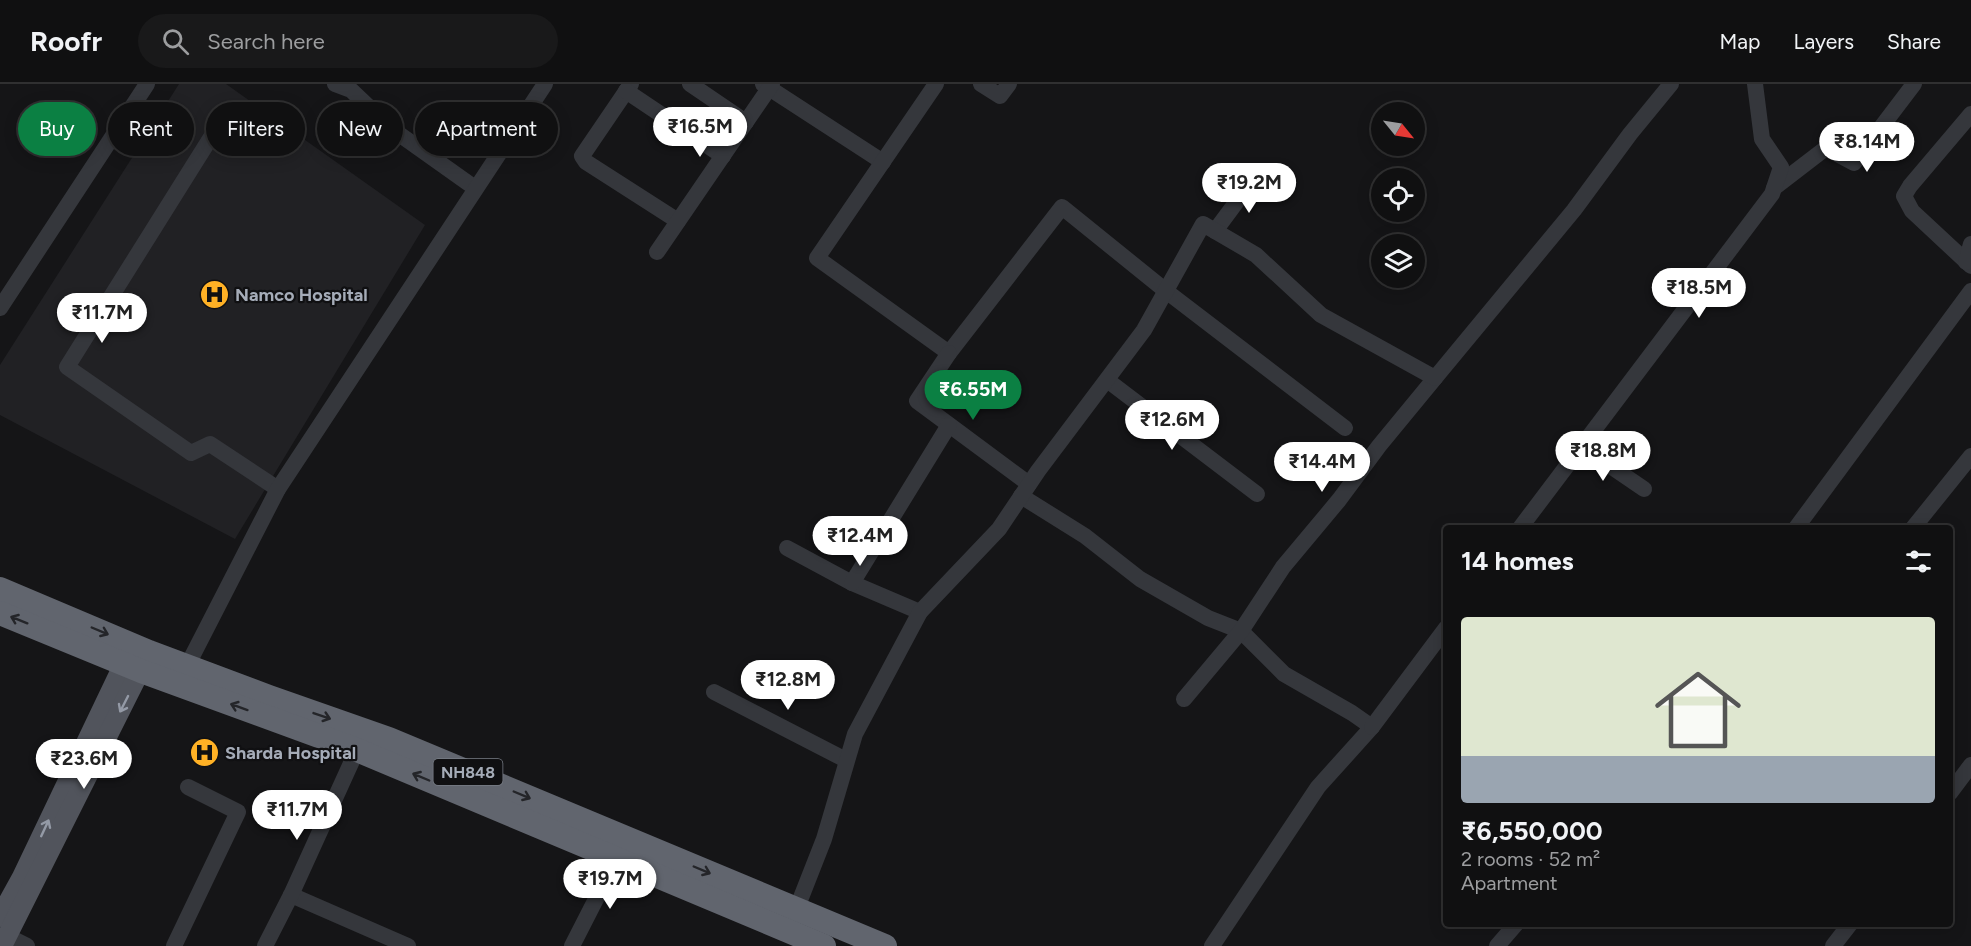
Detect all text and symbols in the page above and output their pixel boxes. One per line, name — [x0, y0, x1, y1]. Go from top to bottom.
search box — [138, 14, 558, 68]
text: Roofr — [30, 24, 102, 58]
icon: search — [159, 25, 192, 58]
text: Search here — [207, 28, 325, 55]
text: Map — [1720, 29, 1760, 54]
text: Layers — [1793, 29, 1854, 54]
text: Share — [1887, 29, 1941, 54]
chip: Buy — [18, 102, 96, 156]
chip: Rent — [108, 102, 194, 156]
chip: Filters — [206, 102, 305, 156]
chip: New — [317, 102, 403, 156]
chip: Apartment — [415, 102, 558, 156]
north arrow — [1371, 102, 1425, 156]
map controls — [1371, 102, 1425, 288]
pin: ₹16.5M — [651, 107, 749, 158]
text: ₹16.5M — [667, 114, 733, 138]
pin: ₹8.14M — [1818, 122, 1916, 173]
text: ₹8.14M — [1833, 129, 1901, 153]
pin: ₹19.2M — [1200, 163, 1298, 214]
button: locate — [1371, 168, 1425, 222]
text: ₹19.2M — [1216, 170, 1282, 194]
button: layers — [1371, 234, 1425, 288]
pin: ₹18.5M — [1650, 268, 1748, 319]
text: ₹18.5M — [1666, 275, 1732, 299]
hospital icon: Namco Hospital — [198, 279, 230, 311]
place label: Namco Hospital — [235, 284, 368, 306]
pin: ₹11.7M — [53, 293, 151, 344]
text: ₹11.7M — [71, 300, 133, 324]
pin: ₹6.55M — [924, 370, 1022, 421]
text: ₹6.55M — [939, 377, 1007, 401]
pin: ₹12.6M — [1123, 400, 1221, 451]
text: ₹12.6M — [1139, 407, 1205, 431]
pin: ₹18.8M — [1554, 431, 1652, 482]
text: ₹18.8M — [1569, 438, 1637, 462]
pin: ₹14.4M — [1273, 442, 1371, 493]
text: ₹14.4M — [1288, 449, 1356, 473]
pin: ₹12.4M — [811, 516, 909, 567]
text: ₹12.4M — [827, 523, 893, 547]
text: 14 homes — [1461, 545, 1574, 577]
icon: filters — [1902, 545, 1935, 578]
one-way arrow — [10, 614, 28, 625]
one-way arrow — [91, 626, 109, 637]
icon: home — [1644, 656, 1752, 764]
pin: ₹12.8M — [739, 660, 837, 711]
text: ₹12.8M — [755, 667, 821, 691]
one-way arrow — [117, 695, 129, 713]
one-way arrow — [230, 700, 249, 711]
one-way arrow — [312, 711, 331, 722]
hospital icon: Sharda Hospital — [188, 737, 220, 769]
pin: ₹23.6M — [35, 739, 133, 790]
place label: Sharda Hospital — [225, 742, 356, 764]
text: ₹23.6M — [50, 746, 118, 770]
road number: NH848 — [434, 759, 502, 785]
one-way arrow — [413, 771, 431, 782]
pin: ₹11.7M — [248, 790, 346, 841]
one-way arrow — [513, 790, 531, 801]
text: ₹11.7M — [266, 797, 328, 821]
text: ₹6,550,000 — [1461, 815, 1603, 847]
one-way arrow — [40, 819, 52, 837]
text: 2 rooms · 52 m² — [1461, 847, 1600, 871]
pin: ₹19.7M — [561, 859, 659, 910]
one-way arrow — [693, 865, 711, 876]
text: ₹19.7M — [577, 866, 643, 890]
text: Apartment — [1461, 871, 1558, 895]

